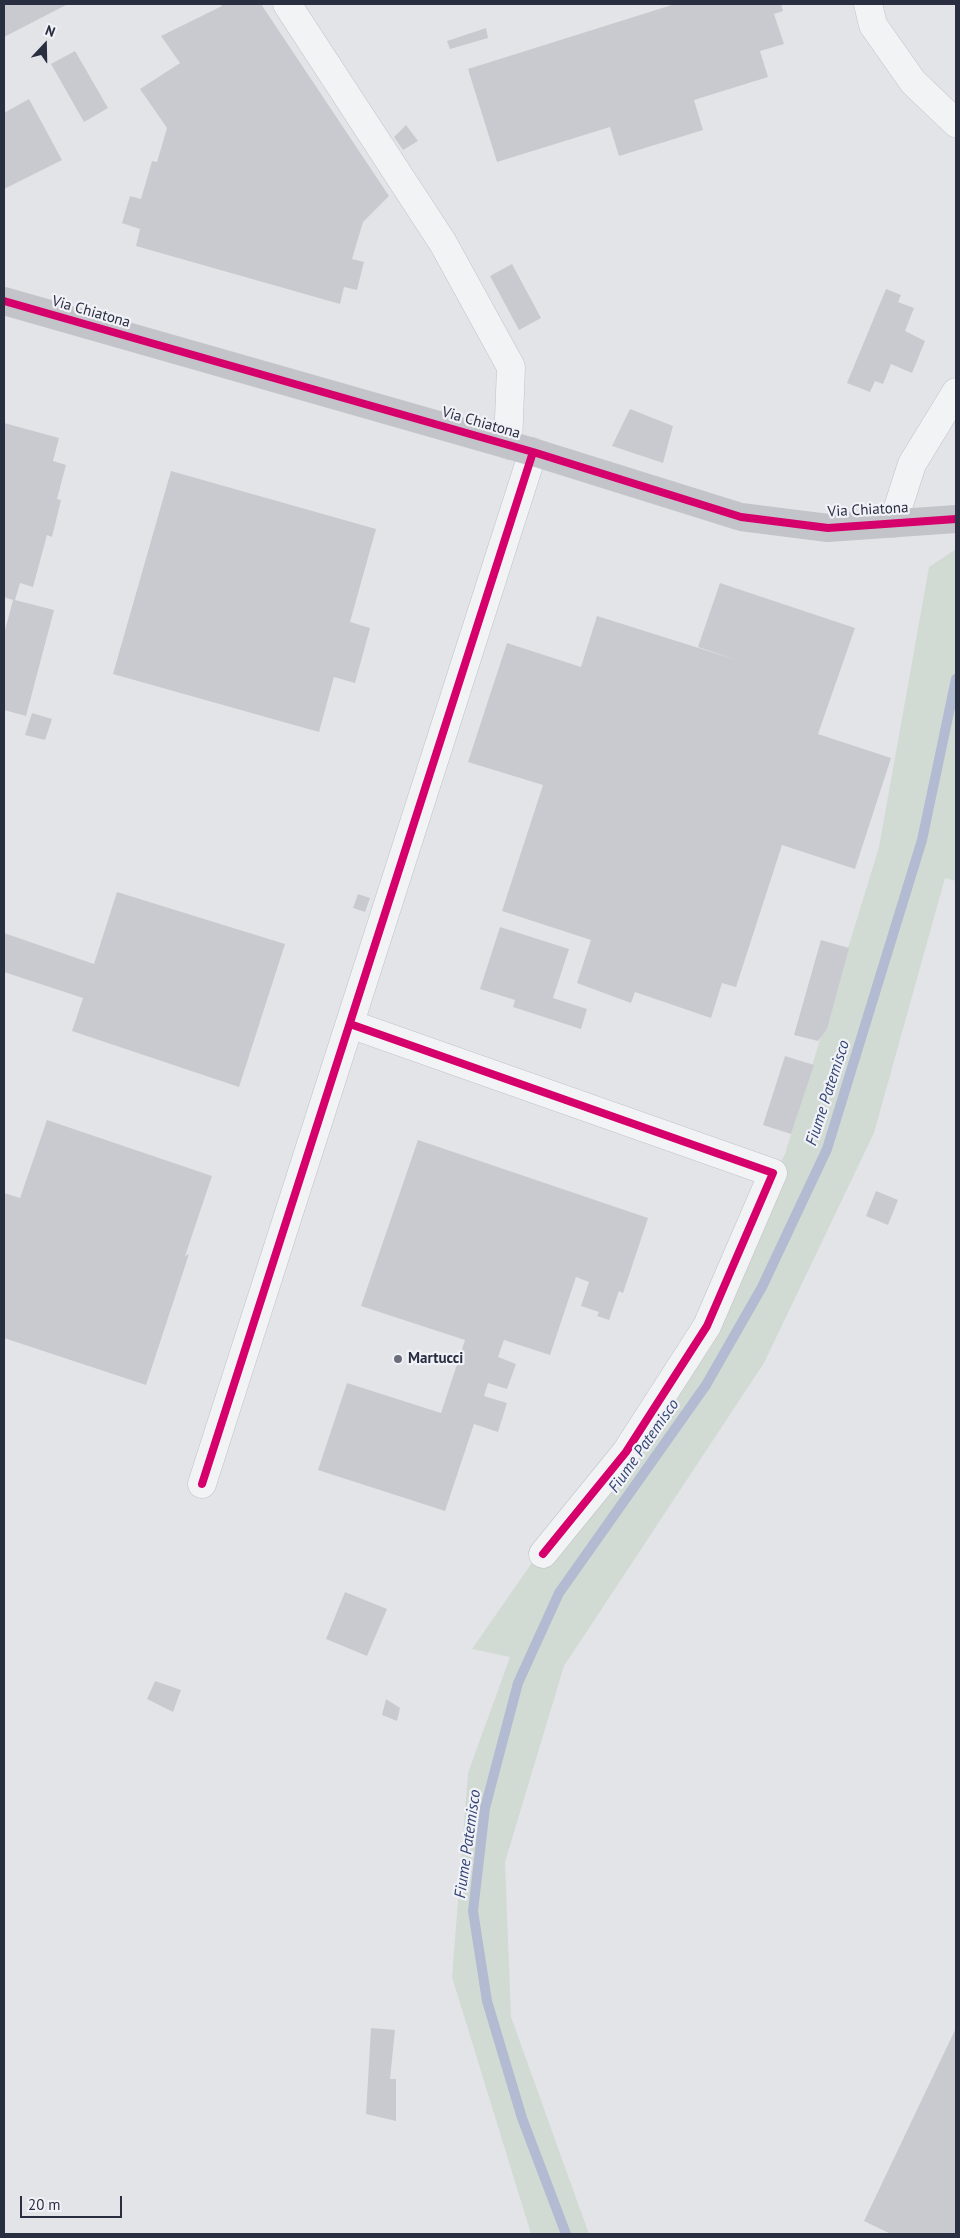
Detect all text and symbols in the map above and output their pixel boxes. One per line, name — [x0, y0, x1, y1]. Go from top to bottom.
north arrow — [20, 20, 70, 70]
text: N — [43, 21, 58, 41]
street label: Via Chiatona — [50, 292, 132, 332]
street label: Via Chiatona — [440, 403, 522, 443]
street label: Via Chiatona — [827, 499, 909, 521]
water label: Fiume Patemisco — [802, 1038, 854, 1148]
place label: Martucci — [408, 1350, 463, 1368]
marker: Martucci — [392, 1353, 404, 1365]
water label: Fiume Patemisco — [605, 1396, 683, 1496]
water label: Fiume Patemisco — [451, 1788, 485, 1900]
scale bar — [22, 2186, 125, 2218]
text: 20 m — [28, 2195, 61, 2214]

